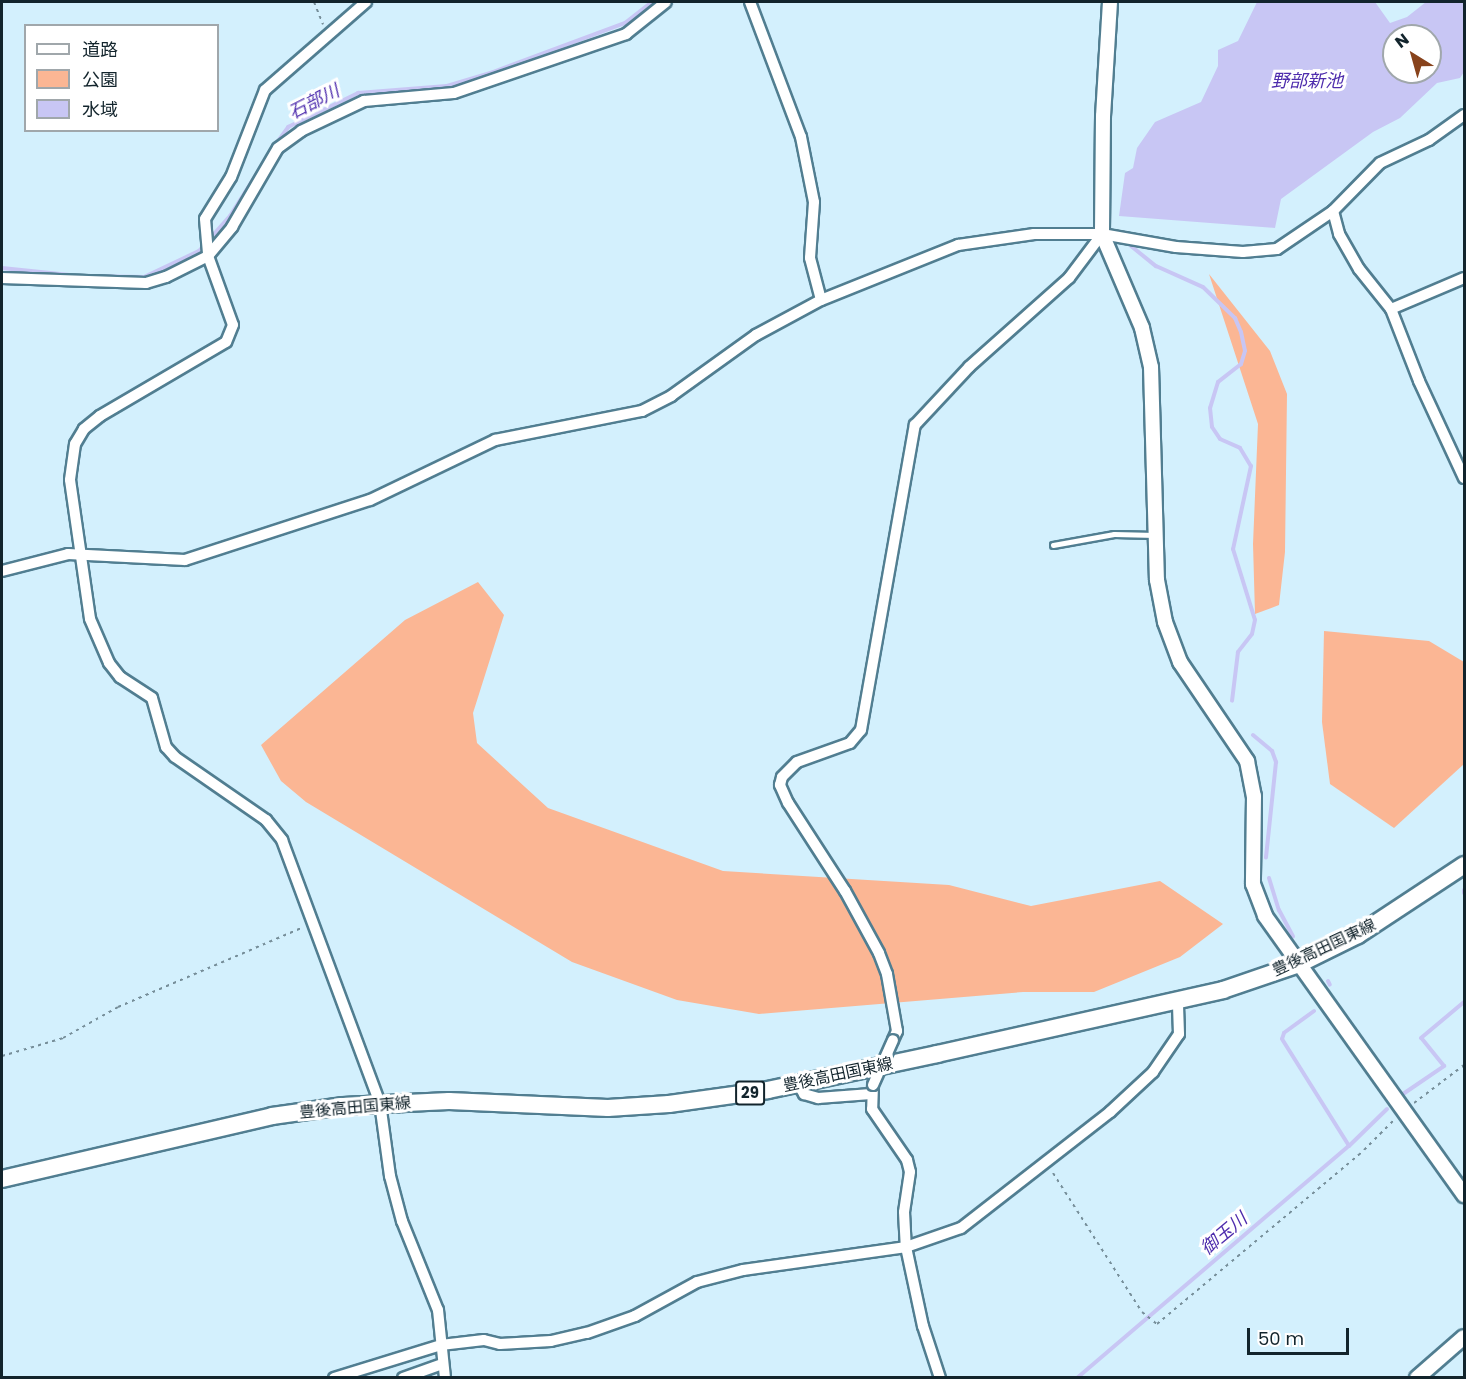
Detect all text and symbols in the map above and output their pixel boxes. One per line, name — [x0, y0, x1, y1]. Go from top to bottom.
legend — [24, 24, 219, 132]
north arrow — [1382, 24, 1442, 84]
text: N — [1390, 28, 1414, 54]
text: 道路 — [82, 37, 118, 62]
text: 公園 — [82, 67, 118, 92]
water label: 野部新池 — [1271, 70, 1343, 92]
water label: 石部川 — [285, 80, 343, 124]
text: 水域 — [82, 97, 118, 122]
street label: 豊後高田国東線 — [1269, 916, 1379, 980]
street label: 豊後高田国東線 — [781, 1054, 895, 1096]
road number: 29 — [735, 1081, 765, 1105]
street label: 豊後高田国東線 — [298, 1094, 412, 1122]
water label: 御玉川 — [1196, 1208, 1252, 1260]
scale bar — [1250, 1316, 1352, 1354]
text: 50 m — [1258, 1326, 1304, 1351]

